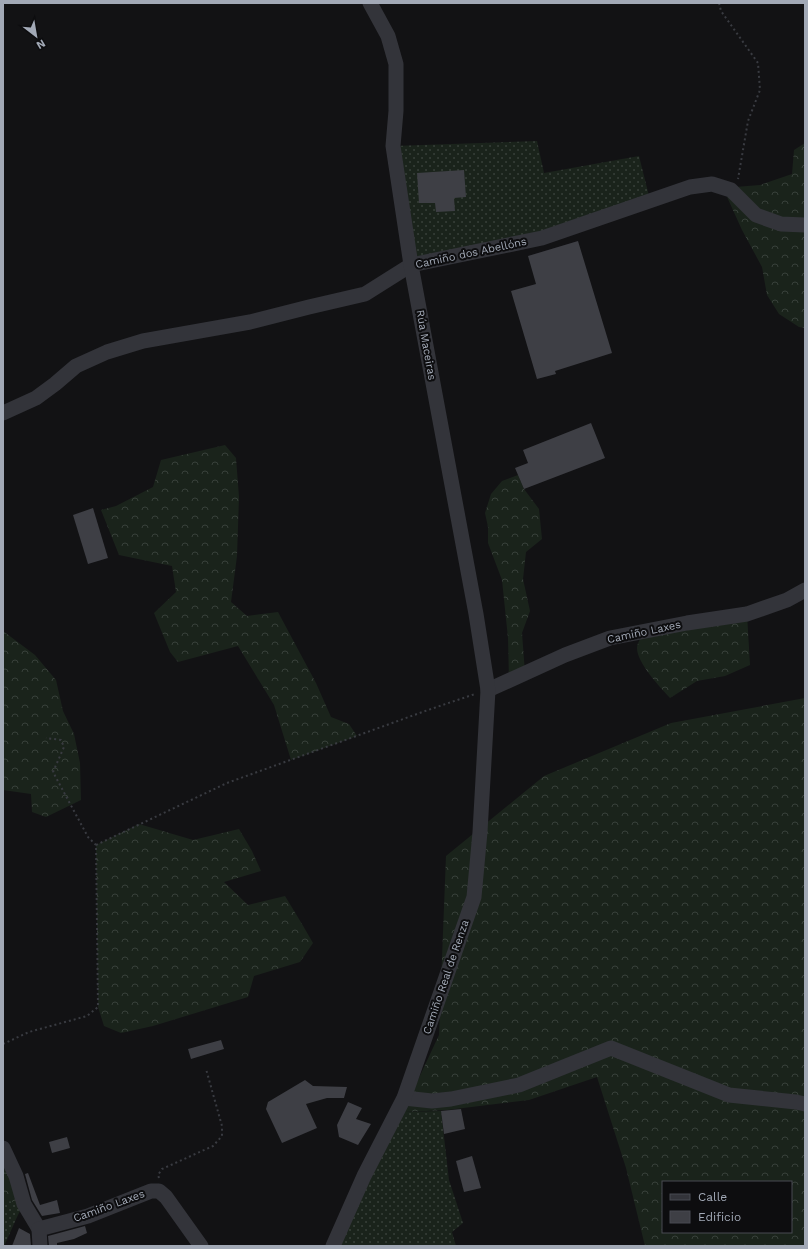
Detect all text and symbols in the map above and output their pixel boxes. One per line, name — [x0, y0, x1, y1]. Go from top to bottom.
north arrow — [16, 16, 56, 56]
text: N — [34, 36, 48, 52]
street label: Camiño dos Abellóns — [414, 235, 528, 271]
street label: Rúa Maceiras — [413, 309, 439, 381]
street label: Camiño Laxes — [606, 618, 682, 646]
street label: Camiño Real de Renza — [420, 918, 472, 1036]
legend — [662, 1181, 792, 1233]
street label: Camiño Laxes — [72, 1187, 147, 1225]
text: Calle — [698, 1190, 727, 1204]
text: Edificio — [698, 1210, 741, 1224]

